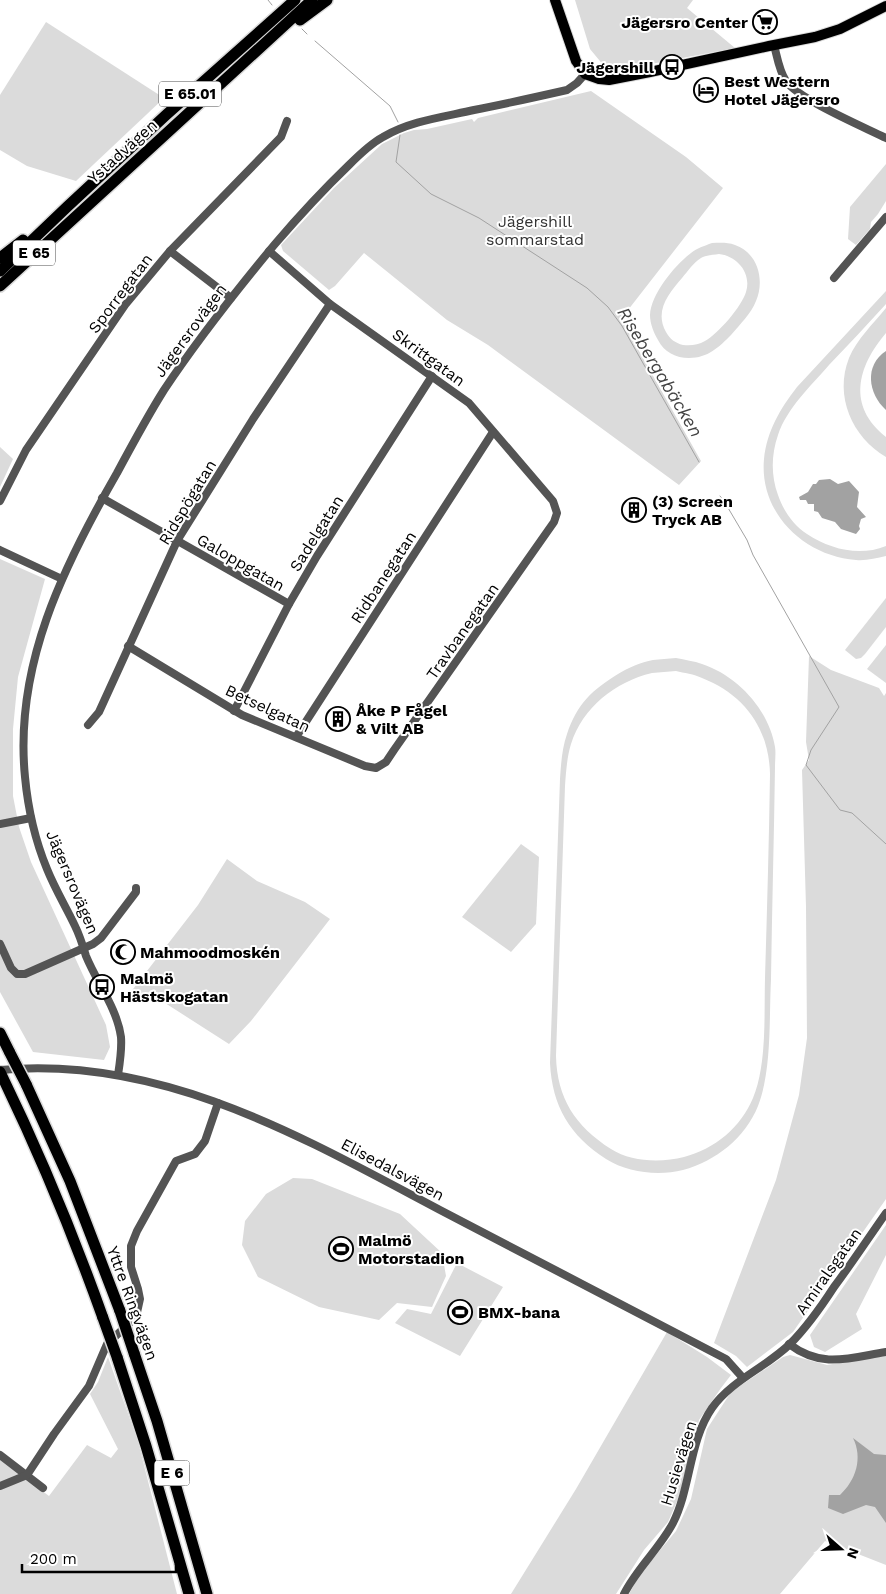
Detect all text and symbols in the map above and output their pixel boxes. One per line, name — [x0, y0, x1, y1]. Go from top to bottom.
supermarket icon: Jägersro Center — [752, 9, 778, 35]
place label: Jägersro Center — [621, 13, 748, 32]
bus stop icon: Jägershill — [659, 54, 685, 80]
place label: Jägershill — [576, 58, 655, 77]
place label: Best Western Hotel Jägersro — [724, 72, 840, 109]
hotel icon: Best Western Hotel Jägersro — [693, 77, 719, 103]
road number: E 65.01 — [159, 82, 221, 106]
street label: Ystadvägen — [84, 115, 161, 188]
park label: Jägershill sommarstad — [486, 212, 584, 249]
road number: E 65 — [13, 240, 55, 266]
street label: Sporregatan — [84, 250, 157, 337]
street label: Jägersrovägen — [150, 280, 231, 381]
water label: Risebergabäcken — [613, 303, 707, 440]
street label: Skrittgatan — [389, 325, 469, 390]
street label: Ridspögatan — [155, 456, 220, 548]
street label: Sadelgatan — [286, 492, 347, 575]
place label: (3) Screen Tryck AB — [652, 492, 733, 529]
building icon: (3) Screen Tryck AB — [621, 497, 647, 523]
street label: Ridbanegatan — [347, 528, 420, 627]
street label: Galoppgatan — [194, 530, 288, 595]
street label: Travbanegatan — [422, 580, 503, 683]
street label: Betselgatan — [222, 680, 313, 736]
place label: Åke P Fågel & Vilt AB — [356, 701, 448, 738]
building icon: Åke P Fågel & Vilt AB — [325, 706, 351, 732]
street label: Jägersrovägen — [42, 827, 103, 937]
mosque icon: Mahmoodmoskén — [110, 939, 136, 965]
place label: Mahmoodmoskén — [140, 943, 280, 962]
place label: Malmö Hästskogatan — [120, 969, 228, 1006]
bus stop icon: Malmö Hästskogatan — [89, 974, 115, 1000]
street label: Elisedalsvägen — [338, 1134, 448, 1205]
street label: Amiralsgatan — [791, 1224, 865, 1318]
place label: Malmö Motorstadion — [358, 1231, 464, 1268]
sports icon: Malmö Motorstadion — [328, 1236, 354, 1262]
street label: Yttre Ringvägen — [103, 1244, 162, 1363]
sports icon: BMX-bana — [447, 1299, 473, 1325]
place label: BMX-bana — [478, 1303, 561, 1322]
street label: Husievägen — [657, 1418, 700, 1508]
road number: E 6 — [154, 1460, 190, 1486]
north arrow — [816, 1524, 866, 1574]
scale bar — [22, 1542, 176, 1574]
text: N — [844, 1546, 863, 1561]
text: 200 m — [30, 1550, 77, 1568]

